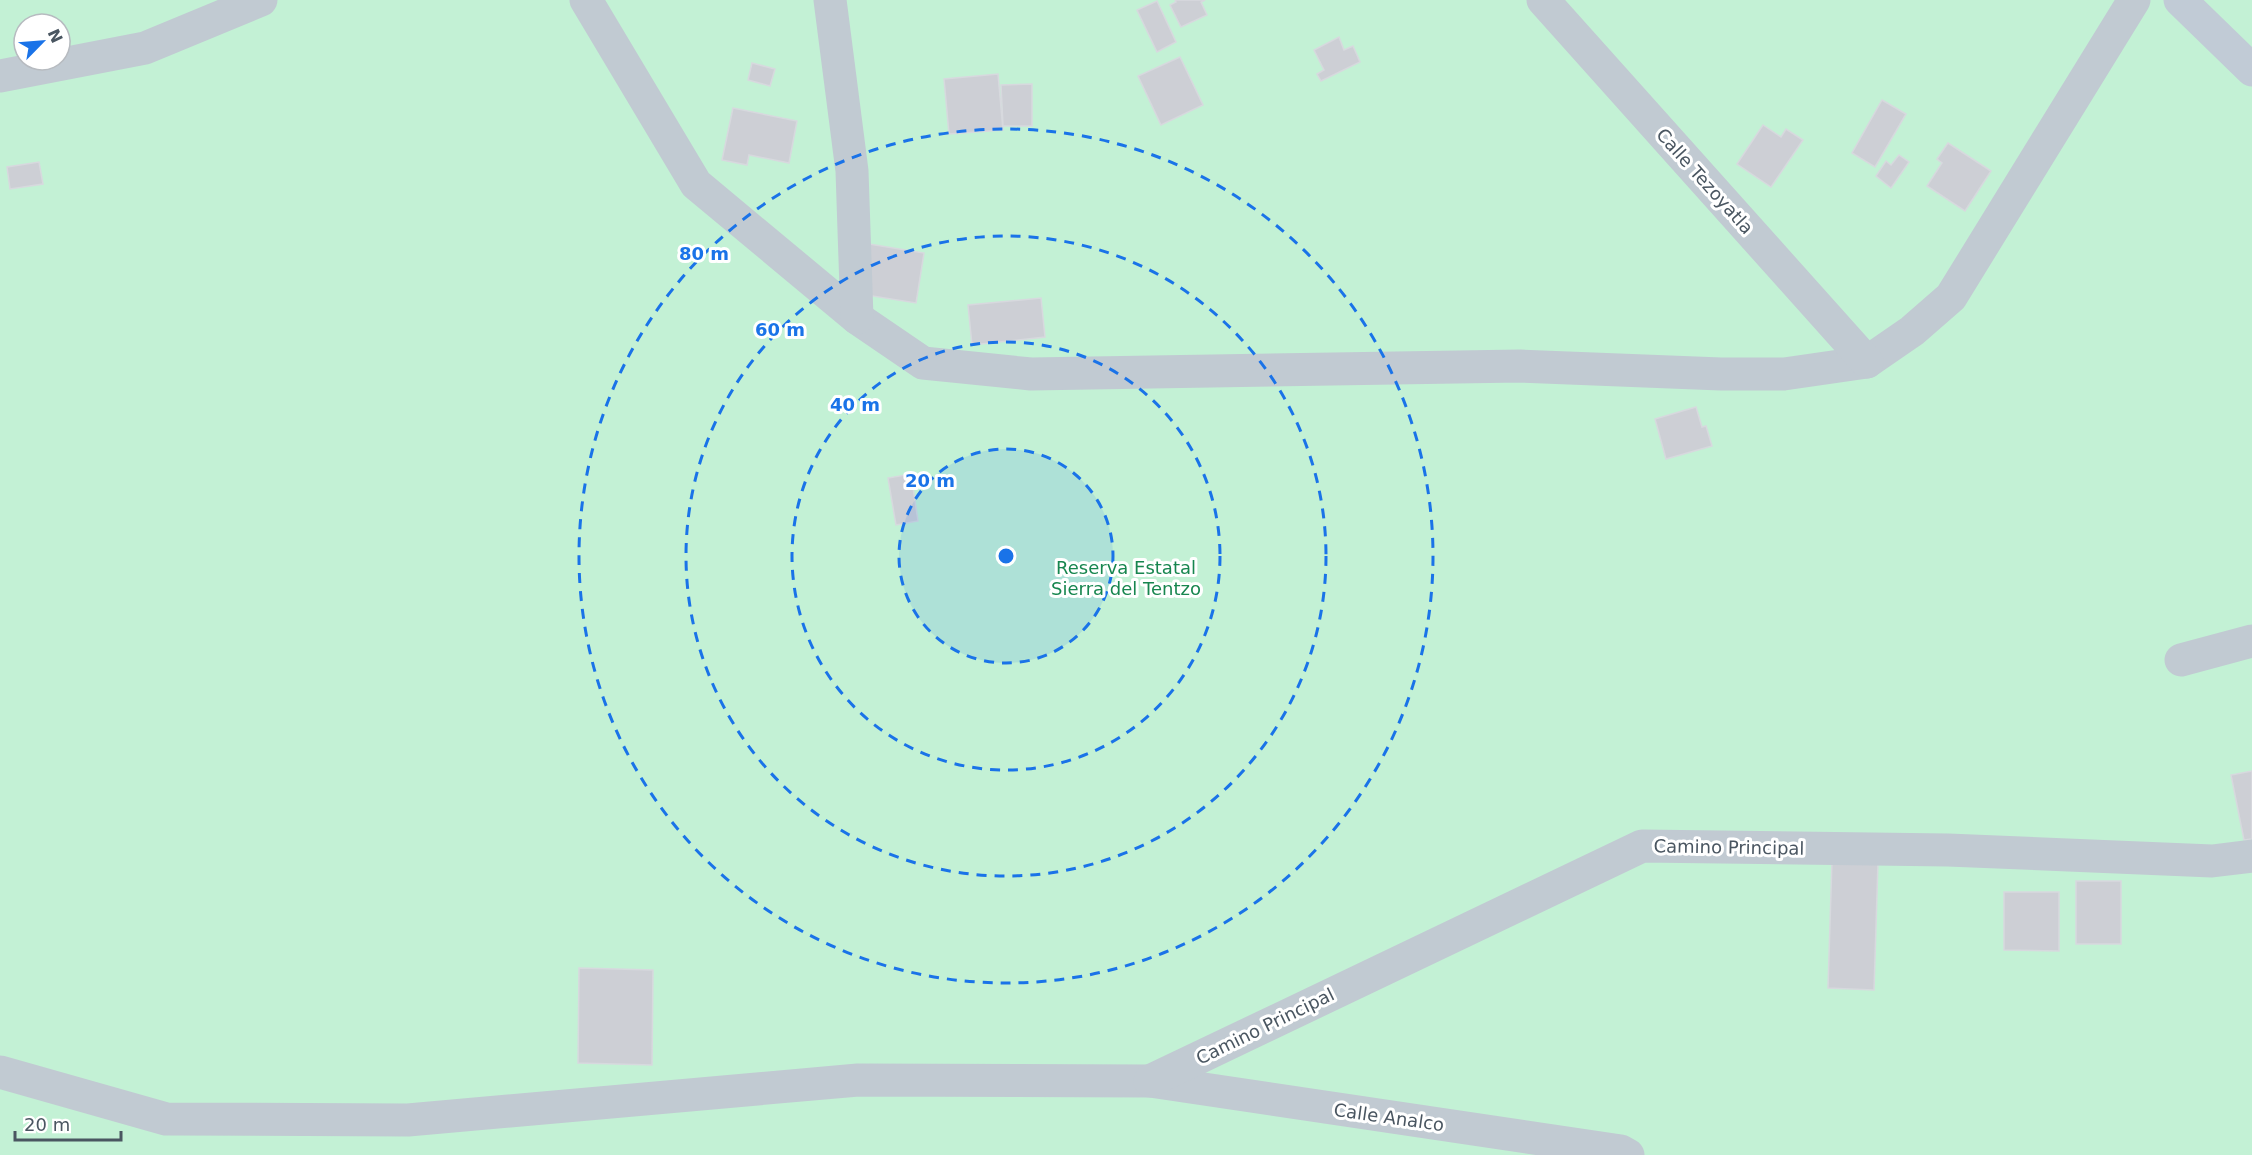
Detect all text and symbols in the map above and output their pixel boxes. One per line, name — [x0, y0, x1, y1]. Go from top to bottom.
north arrow — [12, 12, 72, 72]
text: N — [44, 26, 67, 46]
street label: Calle Tezoyatla — [1652, 124, 1758, 238]
text: 80 m — [679, 243, 729, 264]
text: 60 m — [755, 319, 805, 340]
text: 40 m — [830, 394, 880, 415]
text: 20 m — [905, 470, 955, 491]
centre of rings — [996, 546, 1016, 566]
park label: Reserva Estatal Sierra del Tentzo — [1051, 557, 1201, 599]
street label: Camino Principal — [1653, 835, 1805, 859]
street label: Camino Principal — [1193, 983, 1337, 1069]
street label: Calle Analco — [1333, 1099, 1445, 1135]
scale bar — [15, 1104, 122, 1142]
text: 20 m — [24, 1114, 70, 1135]

